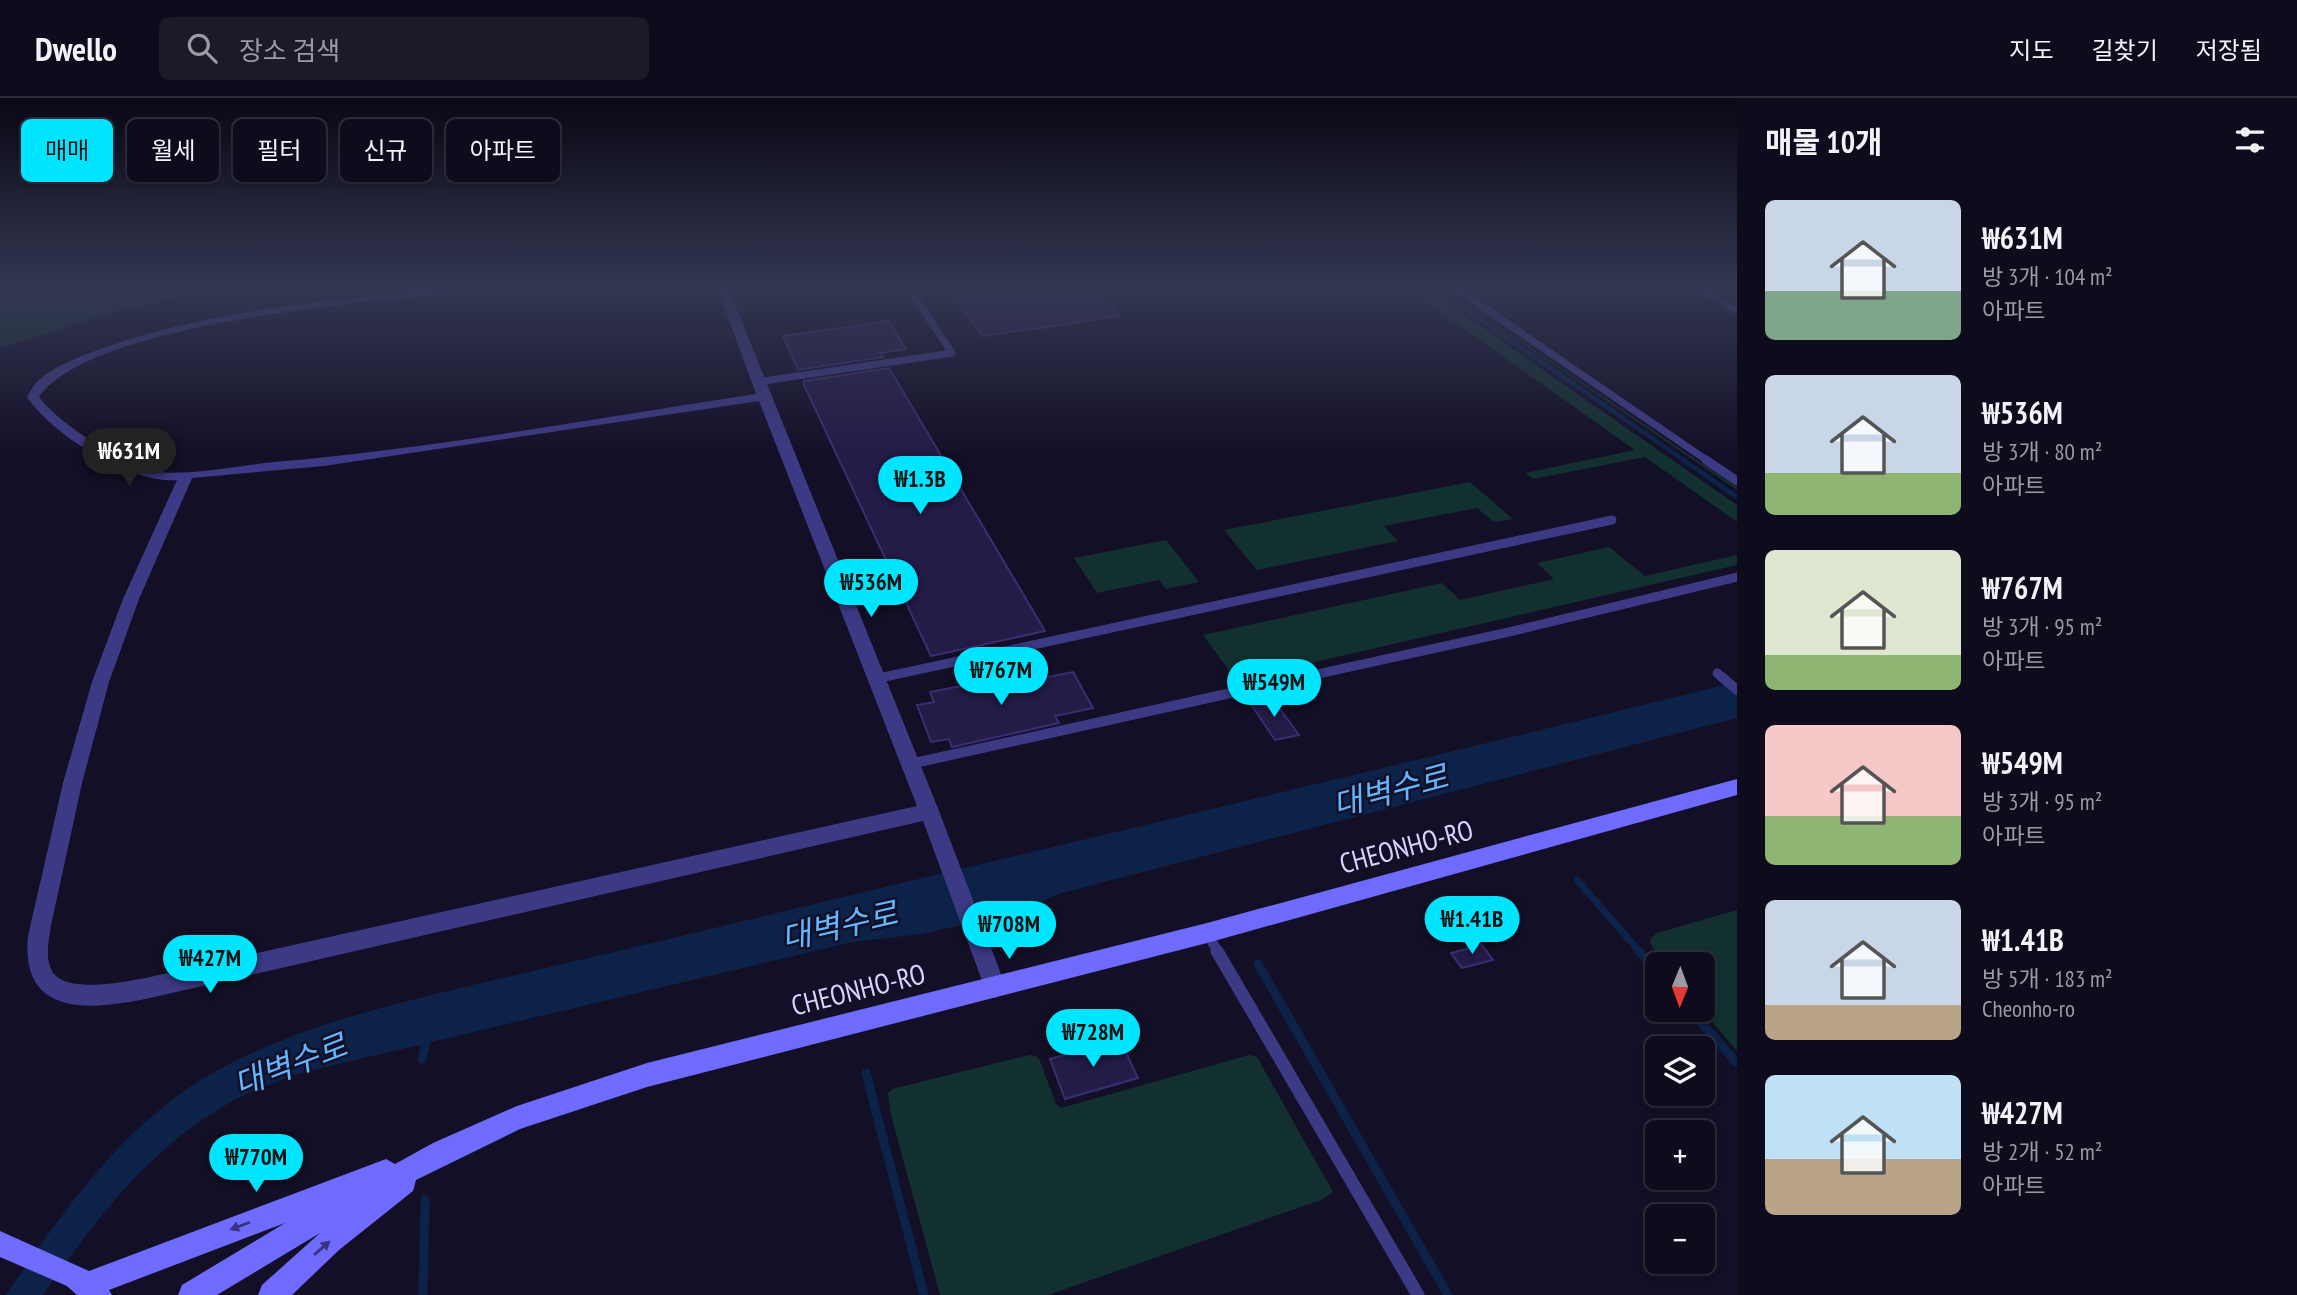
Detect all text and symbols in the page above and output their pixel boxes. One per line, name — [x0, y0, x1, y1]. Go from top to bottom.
search box — [159, 17, 649, 80]
text: Dwello — [35, 27, 117, 70]
icon: search — [183, 29, 221, 67]
text: 장소 검색 — [239, 34, 340, 67]
text: 지도 — [2009, 35, 2054, 66]
text: 길찾기 — [2092, 35, 2158, 66]
text: 저장됨 — [2196, 35, 2262, 66]
chip: 매매 — [21, 119, 113, 182]
chip: 월세 — [127, 119, 219, 182]
chip: 필터 — [233, 119, 326, 182]
chip: 신규 — [340, 119, 432, 182]
chip: 아파트 — [446, 119, 560, 182]
icon: filters — [2231, 121, 2269, 159]
text: 매물 10개 — [1765, 122, 1883, 161]
text: ₩631M — [1982, 218, 2063, 257]
icon: home — [1821, 228, 1905, 312]
text: 방 3개 · 104 m² — [1982, 262, 2113, 291]
text: 아파트 — [1982, 296, 2045, 325]
text: ₩536M — [1982, 393, 2063, 432]
icon: home — [1821, 403, 1905, 487]
pin: ₩631M — [80, 428, 178, 488]
text: ₩631M — [98, 436, 160, 465]
text: 방 3개 · 80 m² — [1982, 437, 2102, 466]
pin: ₩1.3B — [871, 456, 969, 516]
text: ₩1.3B — [894, 464, 946, 493]
text: 아파트 — [1982, 471, 2045, 500]
pin: ₩536M — [822, 560, 920, 619]
text: ₩536M — [840, 567, 902, 596]
text: ₩767M — [1982, 568, 2063, 607]
icon: home — [1821, 578, 1905, 662]
text: 방 3개 · 95 m² — [1982, 612, 2102, 641]
text: 아파트 — [1982, 646, 2045, 675]
pin: ₩767M — [952, 648, 1050, 707]
text: ₩767M — [970, 655, 1032, 684]
pin: ₩549M — [1225, 660, 1323, 719]
text: ₩549M — [1243, 667, 1305, 696]
text: ₩549M — [1982, 743, 2063, 782]
icon: home — [1821, 753, 1905, 837]
water label: 대벽수로 — [1328, 754, 1454, 826]
text: 방 3개 · 95 m² — [1982, 787, 2102, 816]
street label: CHEONHO-RO — [1335, 810, 1477, 882]
text: 아파트 — [1982, 821, 2045, 850]
water label: 대벽수로 — [777, 891, 903, 959]
pin: ₩1.41B — [1415, 896, 1529, 956]
pin: ₩708M — [960, 902, 1058, 961]
text: ₩1.41B — [1441, 904, 1503, 933]
text: ₩708M — [978, 909, 1040, 938]
text: ₩1.41B — [1982, 920, 2064, 959]
icon: home — [1821, 928, 1905, 1012]
pin: ₩427M — [161, 936, 259, 995]
text: ₩427M — [179, 943, 241, 972]
north arrow — [1645, 952, 1715, 1022]
map controls — [1645, 952, 1715, 1274]
street label: CHEONHO-RO — [787, 954, 929, 1024]
text: 방 5개 · 183 m² — [1982, 964, 2113, 993]
text: Cheonho-ro — [1982, 994, 2075, 1023]
pin: ₩728M — [1044, 1010, 1142, 1069]
text: ₩728M — [1062, 1017, 1124, 1046]
water label: 대벽수로 — [228, 1023, 354, 1105]
button: layers — [1645, 1036, 1715, 1106]
text: ₩427M — [1982, 1093, 2063, 1132]
icon: home — [1821, 1103, 1905, 1187]
button: + — [1645, 1120, 1715, 1190]
pin: ₩770M — [207, 1134, 305, 1194]
text: 방 2개 · 52 m² — [1982, 1137, 2102, 1166]
text: ₩770M — [225, 1142, 287, 1171]
text: 아파트 — [1982, 1171, 2045, 1200]
button: − — [1645, 1204, 1715, 1274]
one-way arrow — [229, 1220, 250, 1231]
one-way arrow — [313, 1240, 331, 1256]

